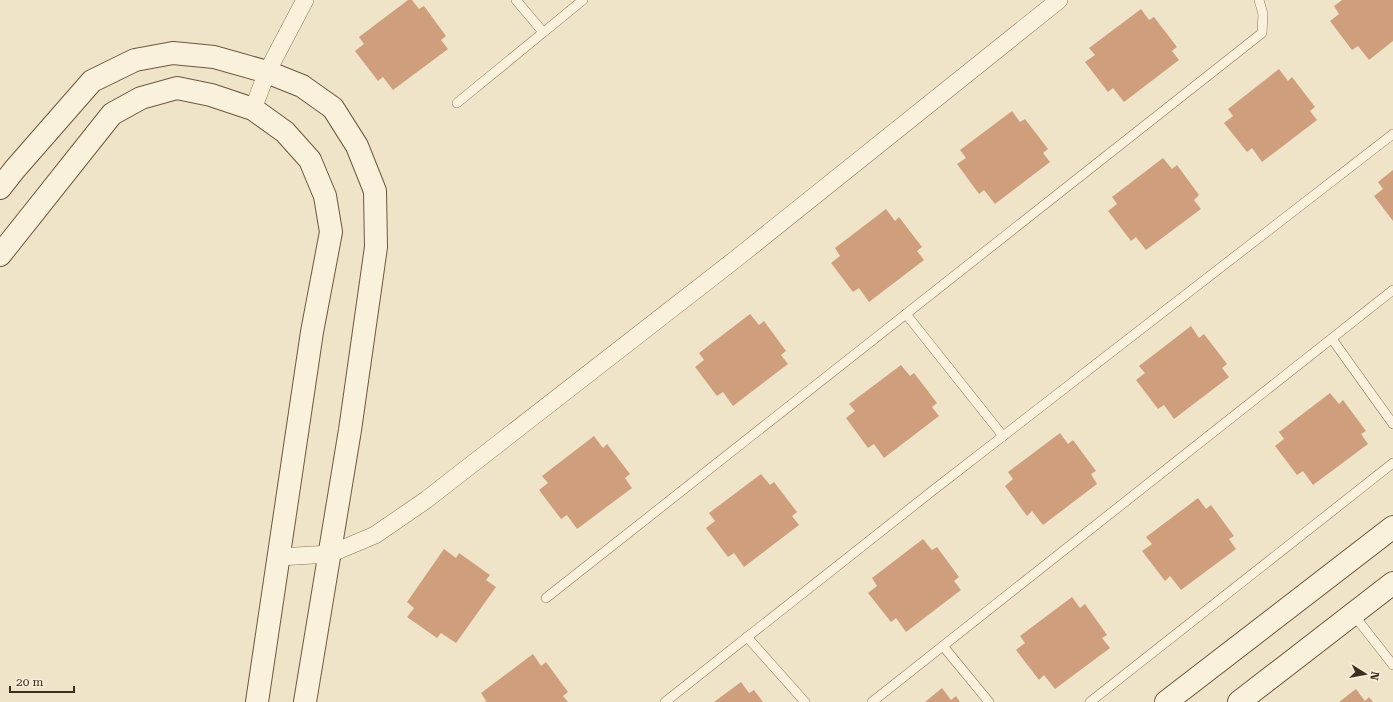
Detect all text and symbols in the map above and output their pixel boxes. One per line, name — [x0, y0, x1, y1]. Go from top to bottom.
north arrow — [1345, 654, 1385, 694]
scale bar — [10, 668, 74, 694]
text: N — [1367, 670, 1382, 682]
text: 20 m — [16, 675, 43, 689]

